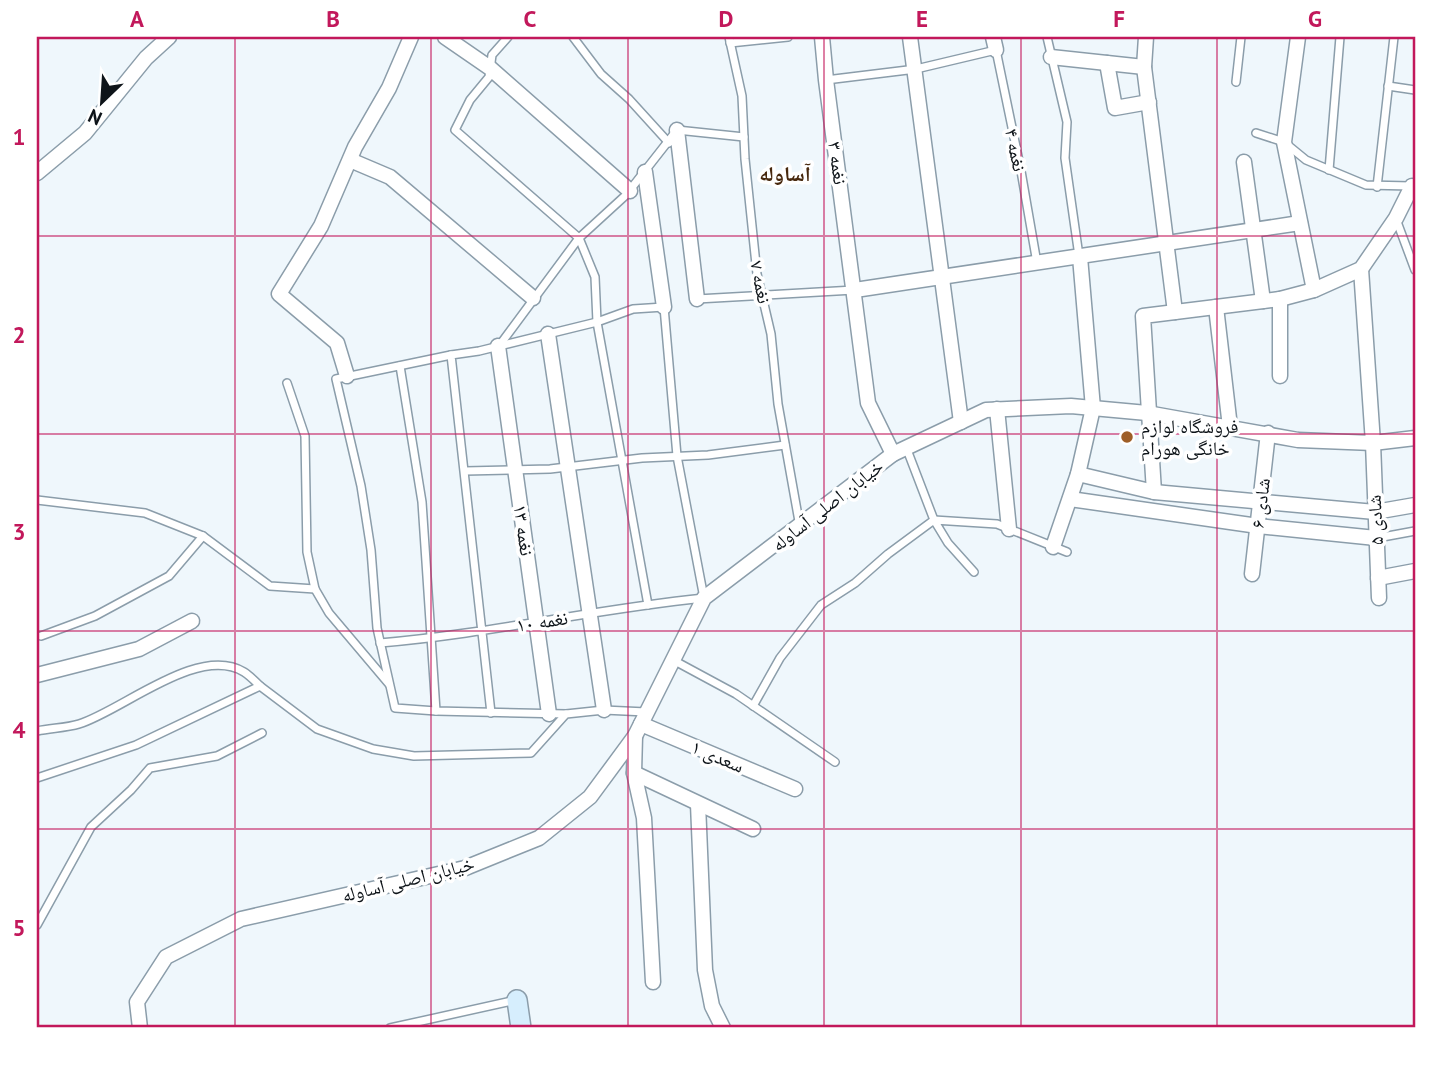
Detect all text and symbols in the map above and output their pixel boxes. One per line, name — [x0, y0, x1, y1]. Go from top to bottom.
text: A — [130, 4, 144, 33]
text: B — [326, 4, 340, 33]
text: C — [524, 4, 537, 33]
text: D — [719, 4, 733, 33]
text: E — [916, 4, 928, 33]
text: F — [1113, 4, 1125, 33]
text: G — [1308, 4, 1322, 33]
north arrow — [66, 66, 136, 136]
text: N — [84, 104, 106, 131]
text: 1 — [12, 122, 26, 151]
street label: نغمه ۴ — [1000, 126, 1032, 174]
street label: نغمه ۳ — [823, 140, 853, 186]
district label: آساوله — [759, 160, 811, 187]
street label: نغمه ۷ — [745, 259, 777, 305]
text: 2 — [12, 320, 26, 349]
place label: فروشگاه لوازم خانگی هورام — [1141, 414, 1238, 462]
marker: فروشگاه لوازم خانگی هورام — [1119, 429, 1135, 445]
street label: خیابان اصلی آساوله — [766, 454, 888, 556]
street label: شادی ۶ — [1245, 476, 1275, 530]
street label: شادی ۵ — [1362, 494, 1388, 546]
street label: نغمه ۱۳ — [509, 503, 539, 557]
text: 3 — [12, 517, 26, 546]
street label: نغمه ۱۰ — [515, 605, 569, 637]
text: 4 — [12, 715, 26, 744]
street label: سعدی ۱ — [688, 734, 748, 778]
street label: خیابان اصلی آساوله — [339, 851, 477, 907]
text: 5 — [12, 913, 26, 942]

